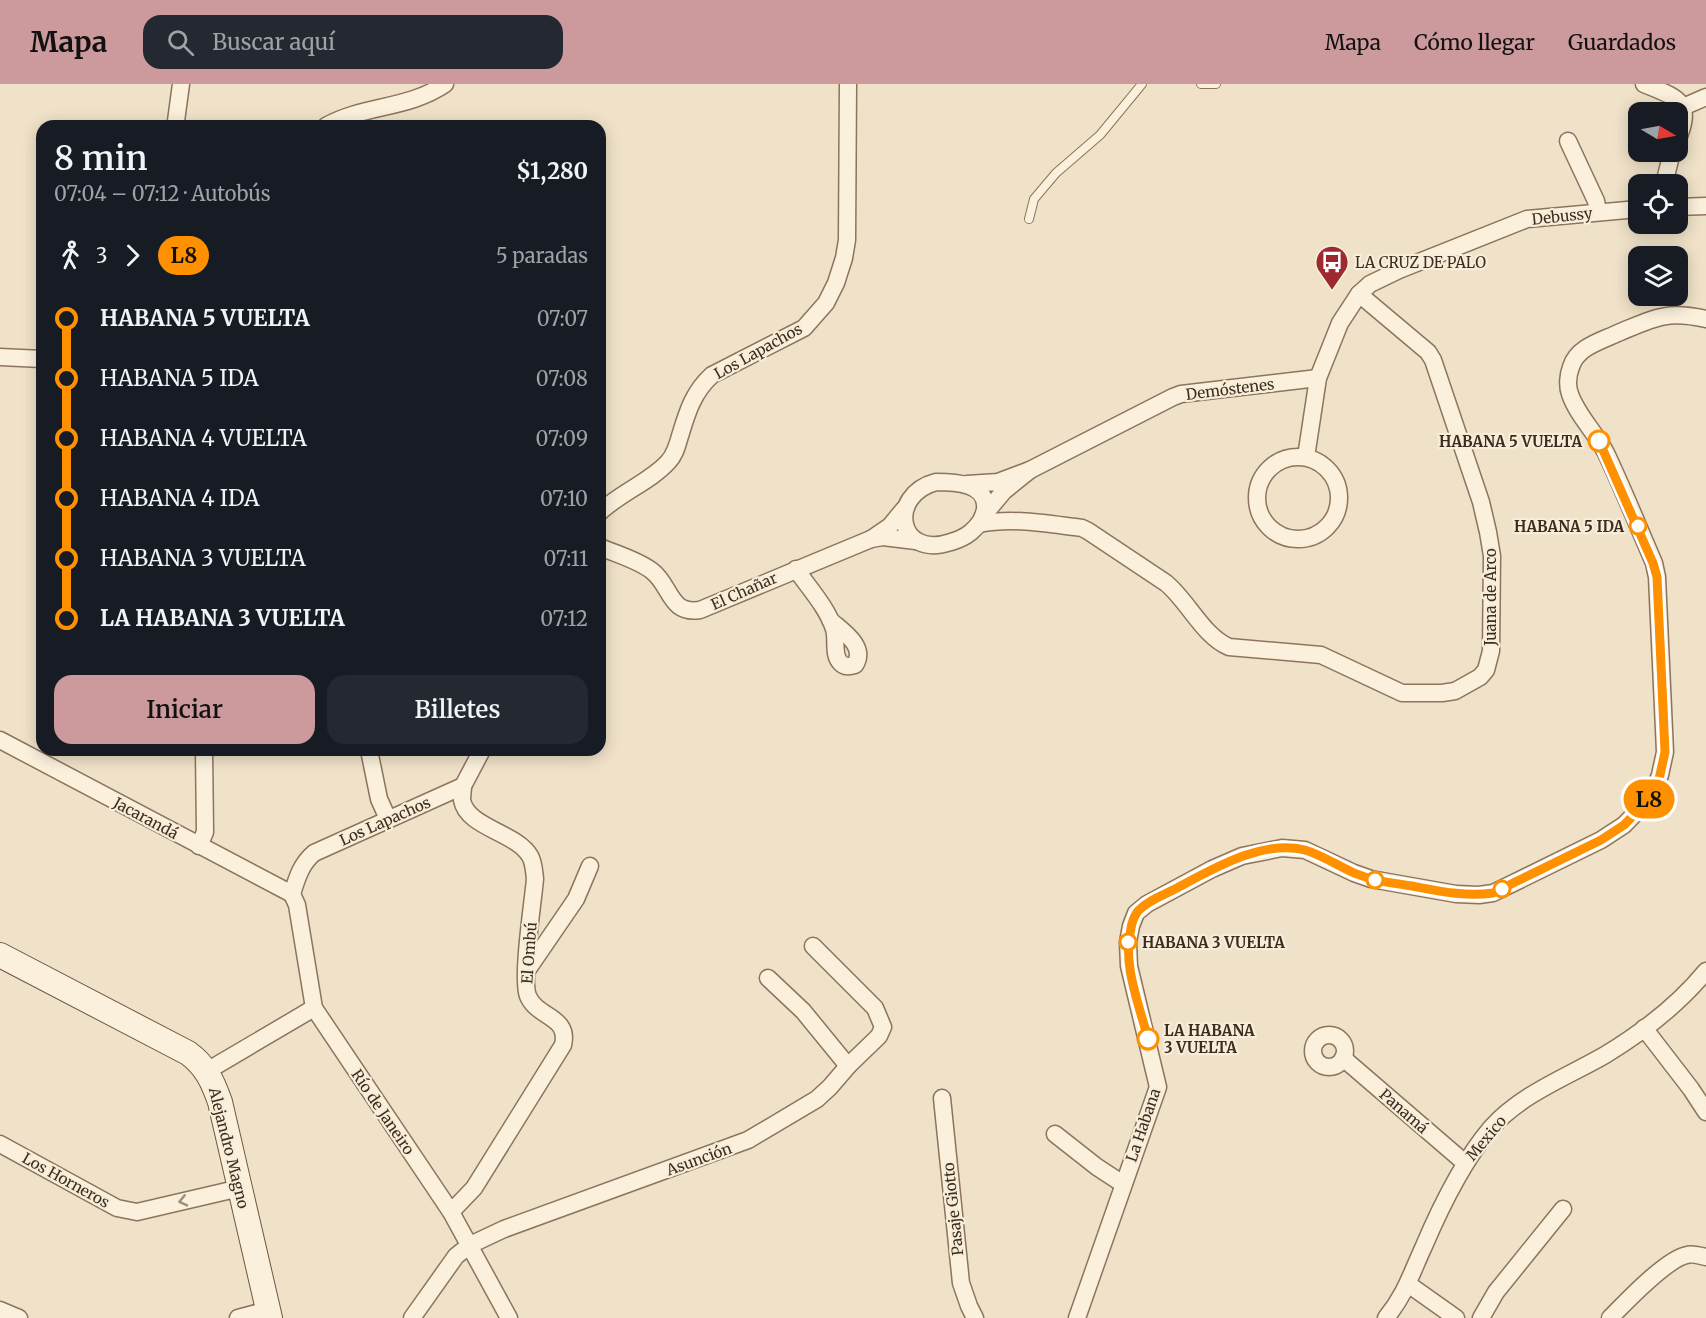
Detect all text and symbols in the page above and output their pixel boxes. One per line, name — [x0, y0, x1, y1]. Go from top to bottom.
search box — [143, 15, 563, 69]
text: Mapa — [30, 24, 107, 60]
icon: search — [164, 26, 197, 59]
text: Buscar aquí — [212, 28, 335, 56]
text: Mapa — [1325, 29, 1381, 56]
text: Cómo llegar — [1414, 29, 1535, 56]
text: Guardados — [1568, 29, 1676, 56]
north arrow — [1628, 102, 1688, 162]
map controls — [1628, 102, 1688, 306]
text: 8 min — [54, 138, 148, 179]
text: $1,280 — [516, 157, 588, 185]
button: locate — [1628, 174, 1688, 234]
text: 07:04 – 07:12 · Autobús — [54, 181, 271, 206]
street label: Debussy — [1531, 203, 1594, 229]
icon: walk — [54, 239, 87, 272]
icon: forward — [116, 239, 149, 272]
text: L8 — [170, 242, 197, 269]
text: 3 — [96, 243, 107, 268]
text: 5 paradas — [496, 243, 588, 268]
bus stop icon: LA CRUZ DE PALO — [1314, 244, 1350, 291]
button: layers — [1628, 246, 1688, 306]
place label: LA CRUZ DE PALO — [1355, 253, 1486, 272]
text: HABANA 5 VUELTA — [100, 304, 310, 332]
text: 07:07 — [537, 306, 588, 331]
street label: Los Lapachos — [711, 319, 805, 383]
text: HABANA 5 IDA — [100, 364, 259, 392]
text: 07:08 — [536, 366, 588, 391]
street label: Demóstenes — [1185, 374, 1275, 404]
text: HABANA 4 VUELTA — [100, 424, 307, 452]
text: 07:09 — [536, 426, 588, 451]
marker: HABANA 5 VUELTA — [1588, 430, 1610, 452]
place label: HABANA 5 VUELTA — [1439, 432, 1582, 451]
text: HABANA 4 IDA — [100, 484, 259, 512]
text: 07:10 — [540, 486, 588, 511]
place label: HABANA 5 IDA — [1514, 517, 1624, 536]
marker: HABANA 5 IDA — [1629, 517, 1647, 535]
text: HABANA 3 VUELTA — [100, 544, 306, 572]
text: 07:11 — [544, 546, 588, 571]
street label: Juana de Arco — [1481, 548, 1500, 647]
street label: El Chañar — [708, 568, 780, 614]
text: LA HABANA 3 VUELTA — [100, 604, 345, 632]
text: 07:12 — [540, 606, 588, 631]
button: Iniciar — [54, 675, 315, 744]
button: Billetes — [327, 675, 588, 744]
line badge: L8 — [1622, 780, 1676, 818]
text: L8 — [1636, 786, 1662, 813]
street label: Los Lapachos — [337, 792, 433, 850]
street label: Jacarandá — [109, 793, 182, 843]
unlabelled marker — [1366, 871, 1384, 889]
unlabelled marker — [1493, 880, 1511, 898]
street label: El Ombú — [517, 921, 541, 985]
marker: HABANA 3 VUELTA — [1119, 933, 1137, 951]
place label: HABANA 3 VUELTA — [1142, 933, 1285, 952]
place label: LA HABANA 3 VUELTA — [1164, 1021, 1255, 1057]
marker: LA HABANA 3 VUELTA — [1137, 1028, 1159, 1050]
street label: Río de Janeiro — [347, 1066, 419, 1159]
street label: Alejandro Magno — [205, 1084, 253, 1211]
street label: Panamá — [1376, 1085, 1432, 1137]
street label: La Habana — [1122, 1086, 1164, 1164]
street label: Mexico — [1462, 1112, 1510, 1164]
street label: Asunción — [663, 1138, 734, 1180]
street label: Los Horneros — [19, 1148, 113, 1212]
street label: Pasaje Giotto — [939, 1161, 967, 1256]
one-way arrow — [178, 1194, 188, 1207]

